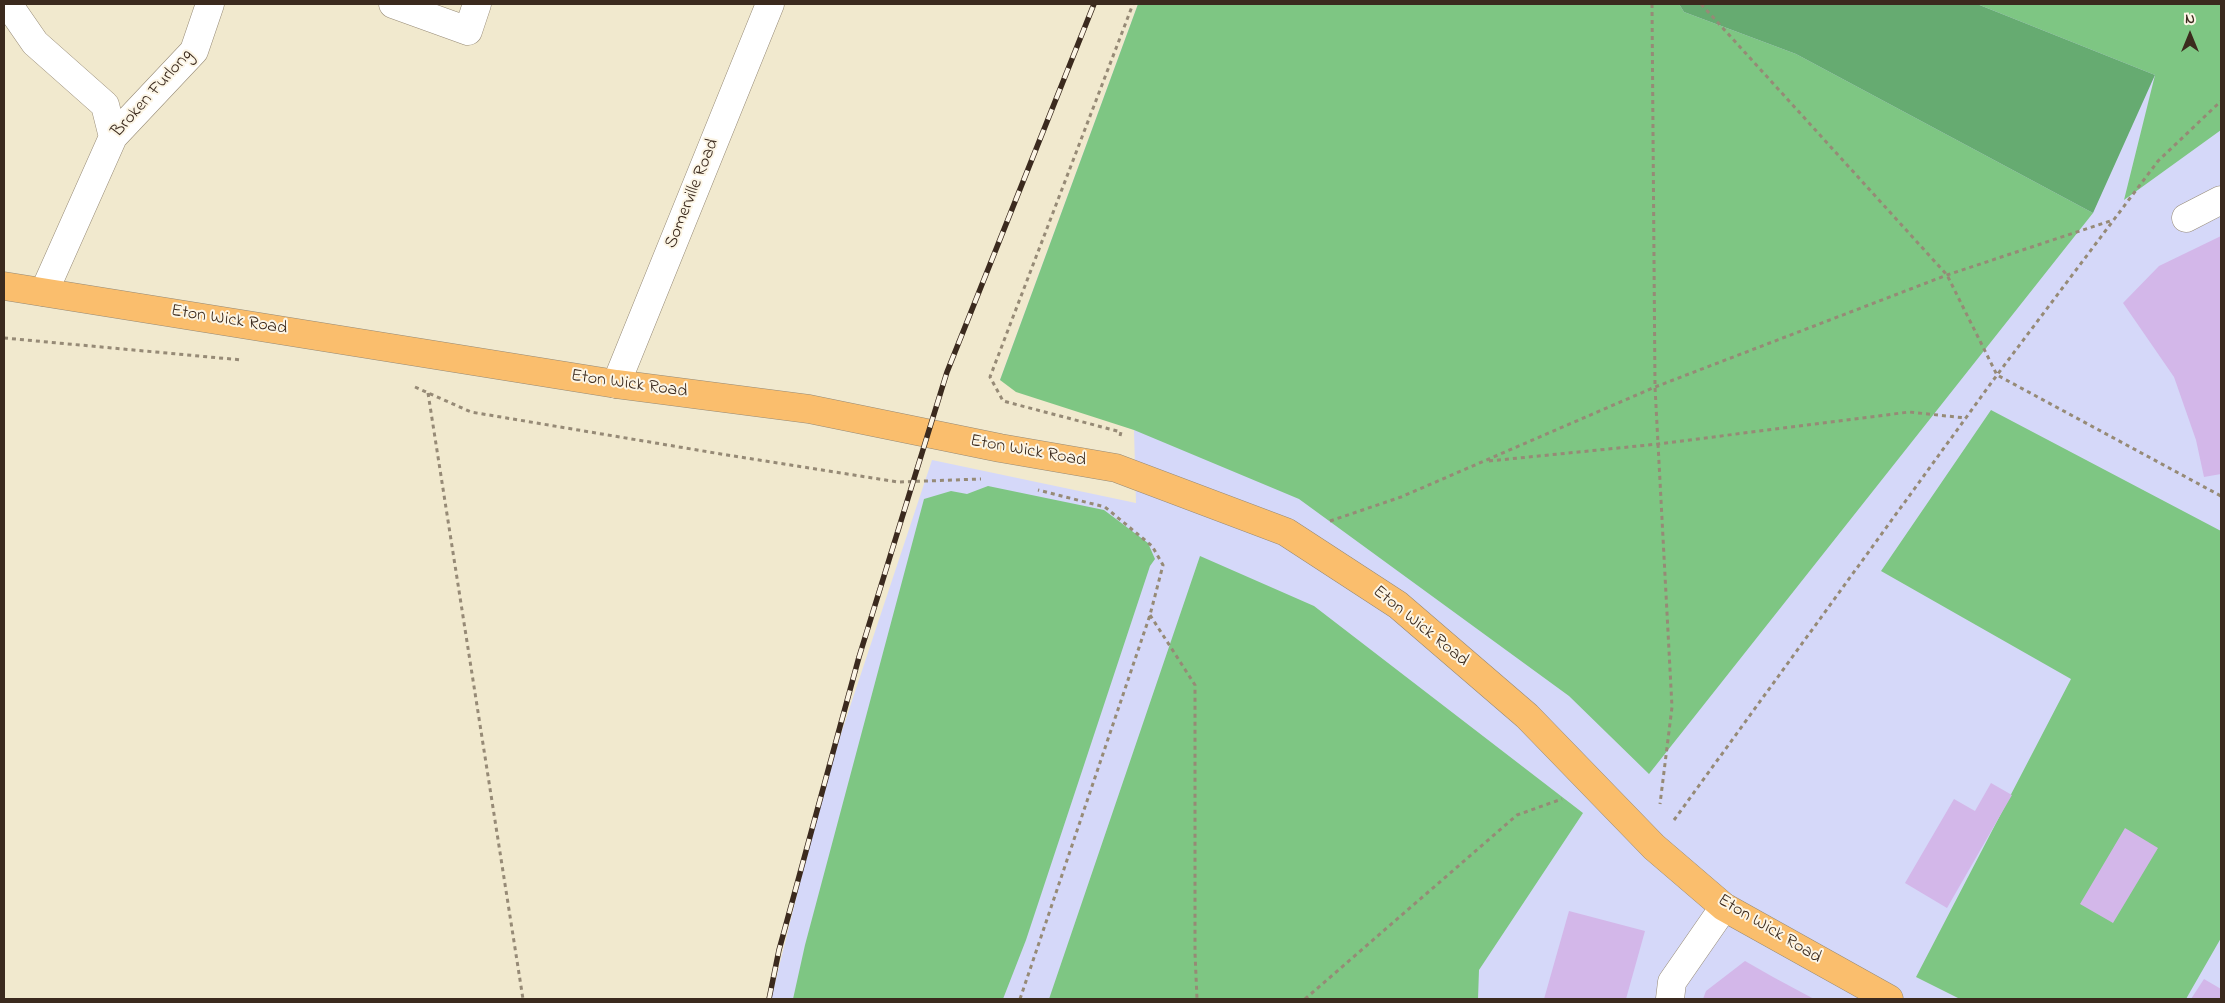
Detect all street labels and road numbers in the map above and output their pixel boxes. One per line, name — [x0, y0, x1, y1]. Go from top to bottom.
street label: Broken Furlong — [108, 45, 198, 143]
street label: Somerville Road — [661, 136, 725, 252]
street label: Eton Wick Road — [169, 301, 289, 341]
street label: Eton Wick Road — [569, 366, 689, 404]
street label: Eton Wick Road — [968, 431, 1088, 473]
street label: Eton Wick Road — [1368, 582, 1472, 672]
street label: Eton Wick Road — [1713, 891, 1825, 969]

